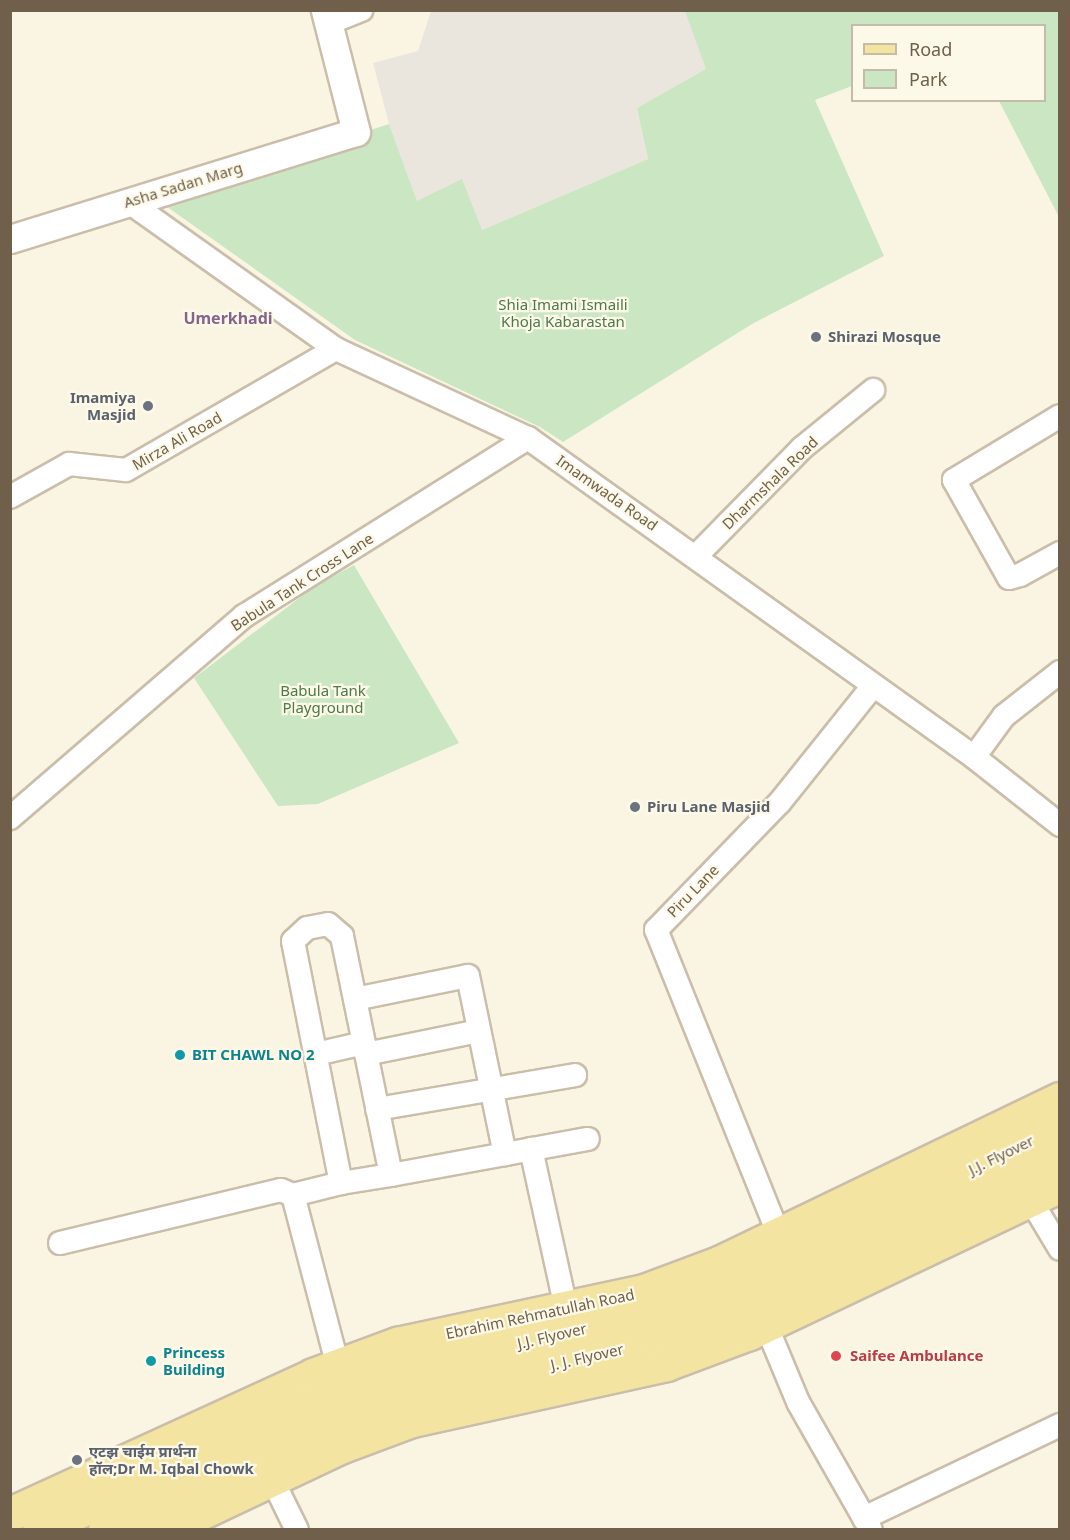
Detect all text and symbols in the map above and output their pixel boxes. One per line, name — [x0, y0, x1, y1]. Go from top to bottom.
legend — [851, 24, 1046, 102]
text: Road — [909, 37, 952, 61]
text: Park — [909, 67, 947, 91]
street label: Asha Sadan Marg — [122, 158, 244, 212]
park label: Shia Imami Ismaili Khoja Kabarastan — [498, 295, 628, 330]
district label: Umerkhadi — [183, 308, 273, 328]
place label: Shirazi Mosque — [828, 328, 941, 346]
marker: Shirazi Mosque — [809, 330, 823, 344]
place label: Imamiya Masjid — [70, 388, 136, 423]
marker: Imamiya Masjid — [141, 399, 155, 413]
street label: Mirza Ali Road — [129, 408, 225, 474]
street label: Dharmshala Road — [718, 433, 822, 533]
street label: Imamwada Road — [553, 451, 661, 535]
street label: Babula Tank Cross Lane — [227, 529, 377, 635]
park label: Babula Tank Playground — [280, 681, 366, 716]
place label: Piru Lane Masjid — [647, 798, 770, 816]
marker: Piru Lane Masjid — [628, 800, 642, 814]
street label: Piru Lane — [663, 861, 723, 921]
place label: BIT CHAWL NO 2 — [192, 1046, 315, 1064]
marker: BIT CHAWL NO 2 — [173, 1048, 187, 1062]
street label: J.J. Flyover — [965, 1131, 1037, 1179]
street label: Ebrahim Rehmatullah Road — [444, 1285, 636, 1343]
street label: J.J. Flyover — [516, 1319, 588, 1353]
street label: J. J. Flyover — [549, 1340, 625, 1374]
place label: Princess Building — [163, 1343, 225, 1378]
marker: Saifee Ambulance — [827, 1347, 845, 1365]
place label: Saifee Ambulance — [850, 1347, 983, 1365]
marker: Princess Building — [144, 1354, 158, 1368]
place label: एटझ चाईम प्रार्थना हॉल;Dr M. Iqbal Chowk — [89, 1442, 254, 1477]
marker: एटझ चाईम प्रार्थना हॉल;Dr M. Iqbal Chowk — [70, 1453, 84, 1467]

